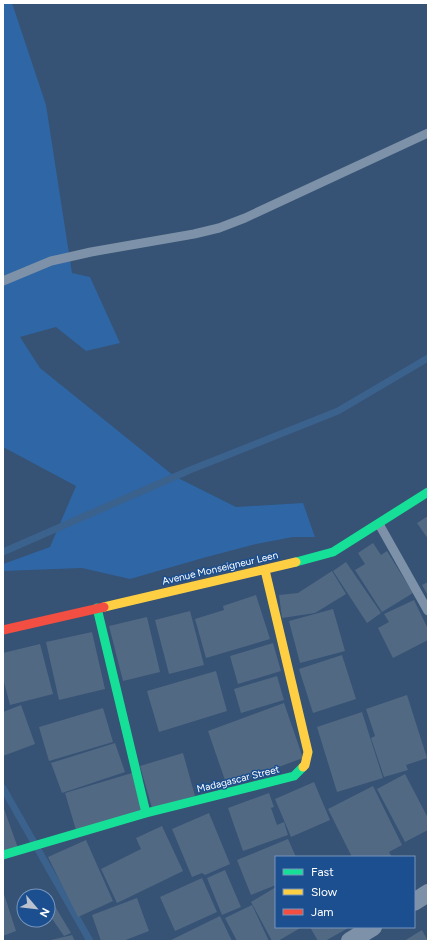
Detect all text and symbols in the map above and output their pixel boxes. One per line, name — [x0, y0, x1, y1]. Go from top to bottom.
street label: Avenue Monseigneur Leen — [161, 548, 280, 588]
street label: Madagascar Street — [195, 762, 281, 796]
legend — [275, 856, 415, 928]
text: Fast — [311, 865, 334, 879]
text: Slow — [311, 885, 338, 899]
north arrow — [16, 888, 56, 928]
text: Jam — [311, 905, 334, 919]
text: N — [37, 906, 52, 919]

